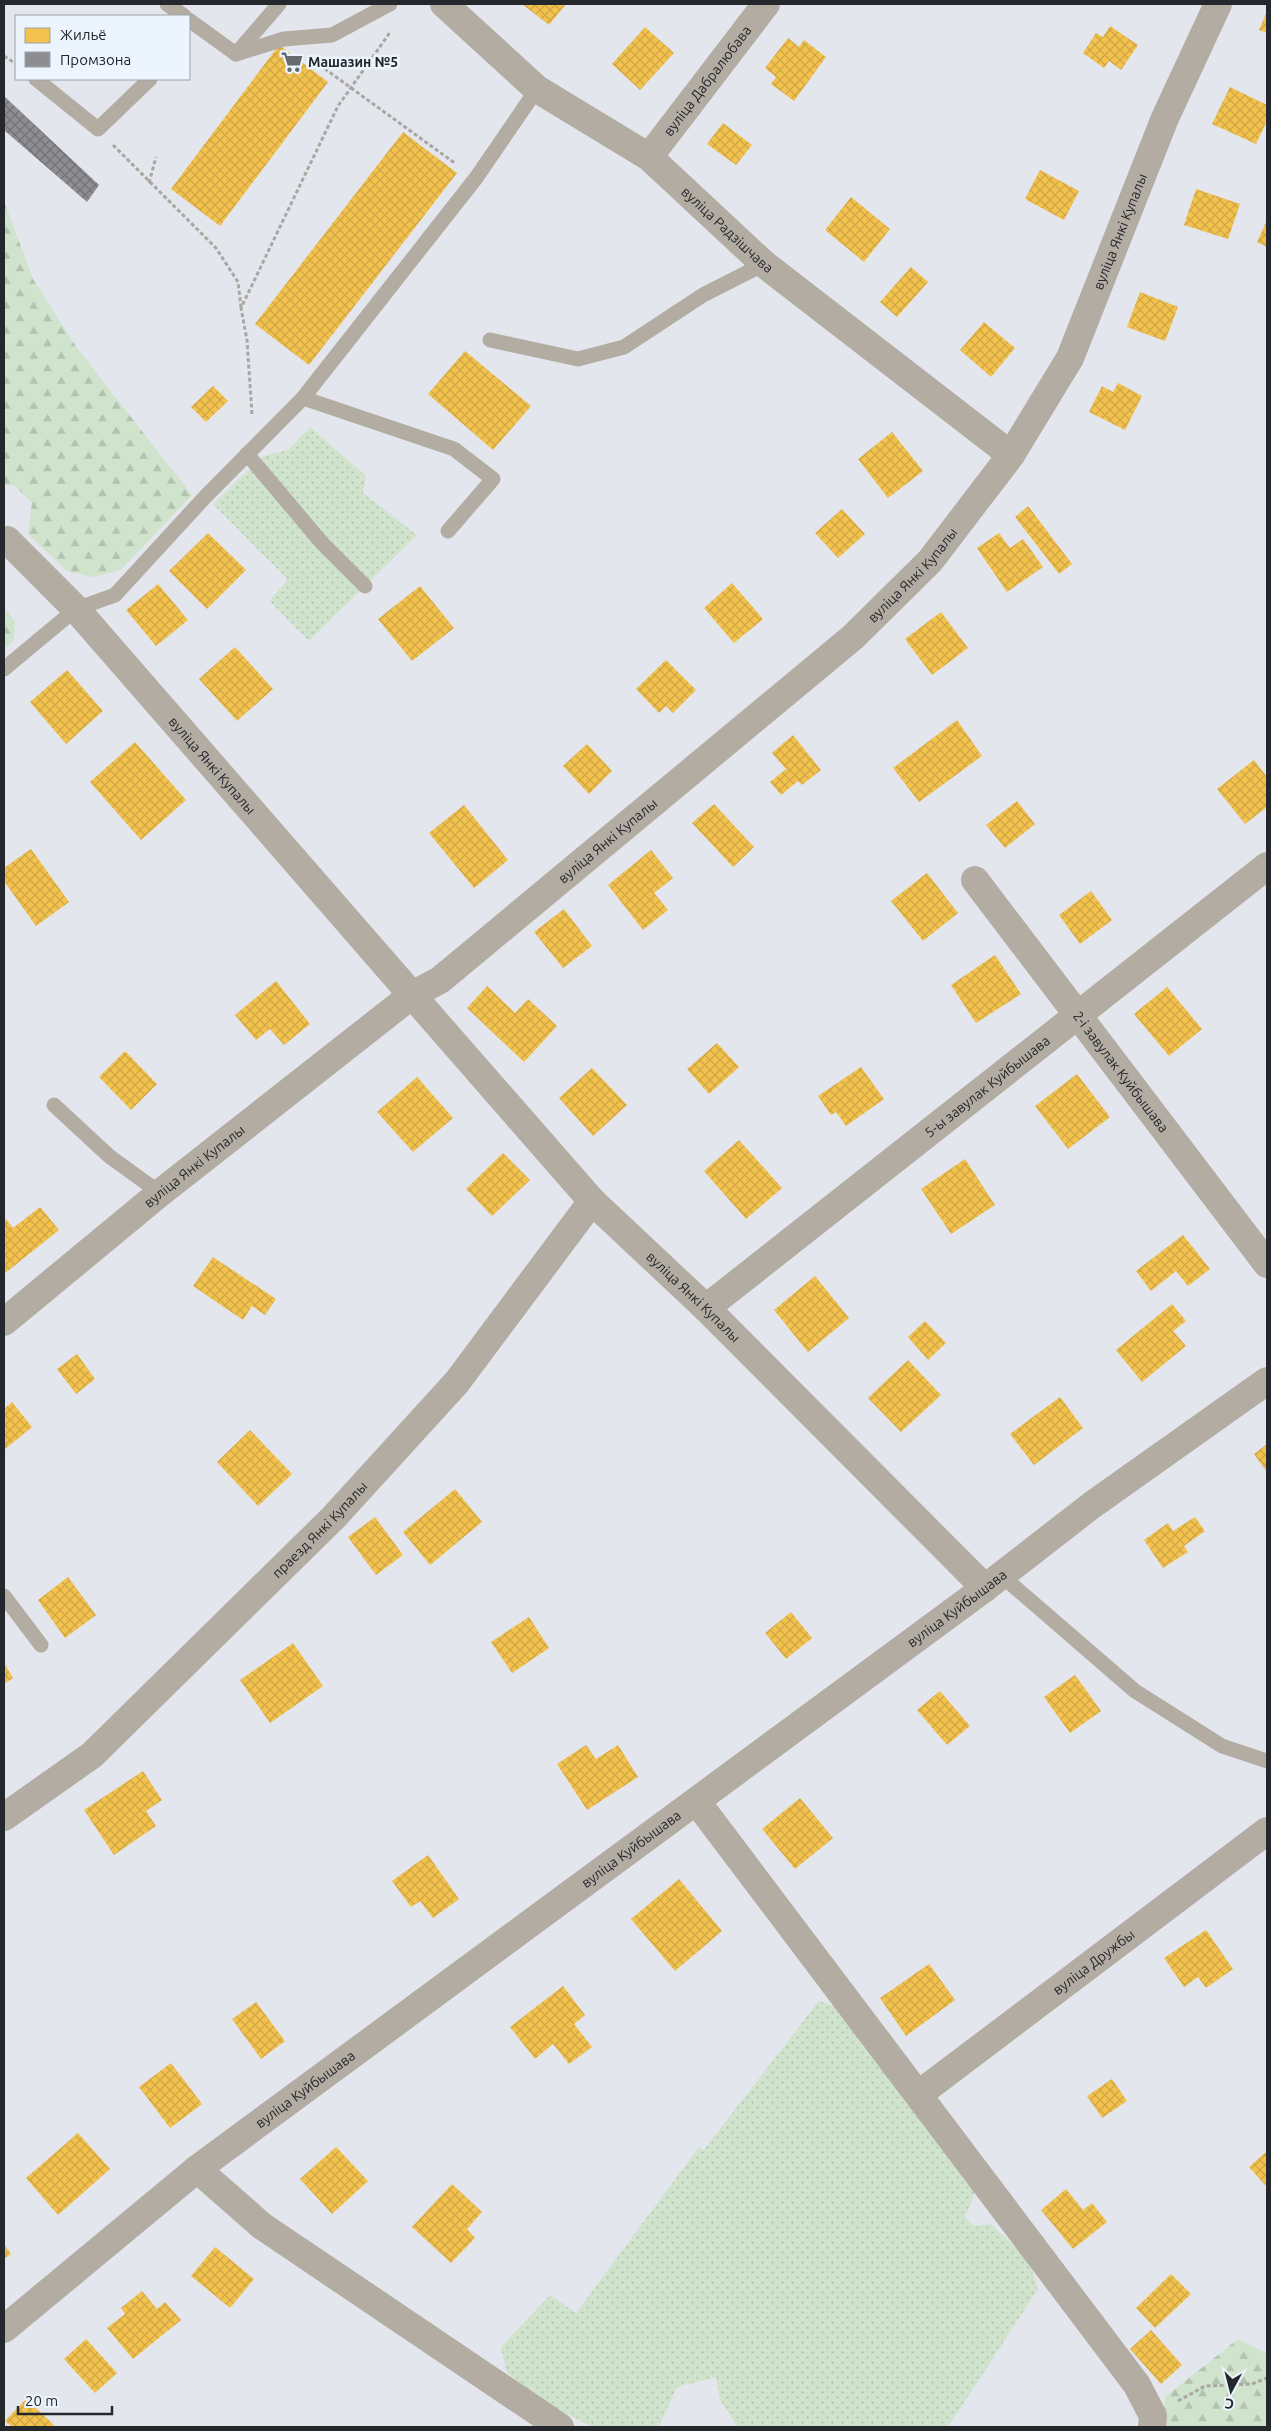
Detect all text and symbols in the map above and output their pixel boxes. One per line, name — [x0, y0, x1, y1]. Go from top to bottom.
legend — [15, 15, 190, 80]
street label: вуліца Дабралюбава — [660, 22, 755, 139]
text: Жильё — [60, 26, 107, 43]
supermarket icon: Машазин №5 — [279, 49, 305, 75]
text: Промзона — [60, 51, 131, 68]
place label: Машазин №5 — [308, 54, 398, 70]
street label: вуліца Янкі Купалы — [1090, 171, 1150, 292]
street label: вуліца Радзішчава — [678, 183, 776, 276]
street label: вуліца Янкі Купалы — [865, 525, 961, 626]
street label: вуліца Янкі Купалы — [165, 713, 259, 817]
street label: вуліца Янкі Купалы — [555, 795, 660, 886]
street label: 2-і завулак Куйбышава — [1070, 1008, 1172, 1136]
street label: 5-ы завулак Куйбышава — [921, 1032, 1053, 1141]
street label: вуліца Янкі Купалы — [141, 1122, 248, 1211]
street label: вуліца Янкі Купалы — [643, 1248, 743, 1346]
street label: праезд Янкі Купалы — [269, 1478, 370, 1581]
street label: вуліца Куйбышава — [904, 1566, 1010, 1651]
street label: вуліца Куйбышава — [578, 1807, 684, 1891]
street label: вуліца Дружбы — [1050, 1926, 1138, 1998]
street label: вуліца Куйбышава — [252, 2047, 358, 2131]
north arrow — [1206, 2366, 1256, 2416]
scale bar — [18, 2384, 111, 2416]
text: 20 m — [25, 2392, 58, 2409]
text: С — [1224, 2395, 1235, 2412]

